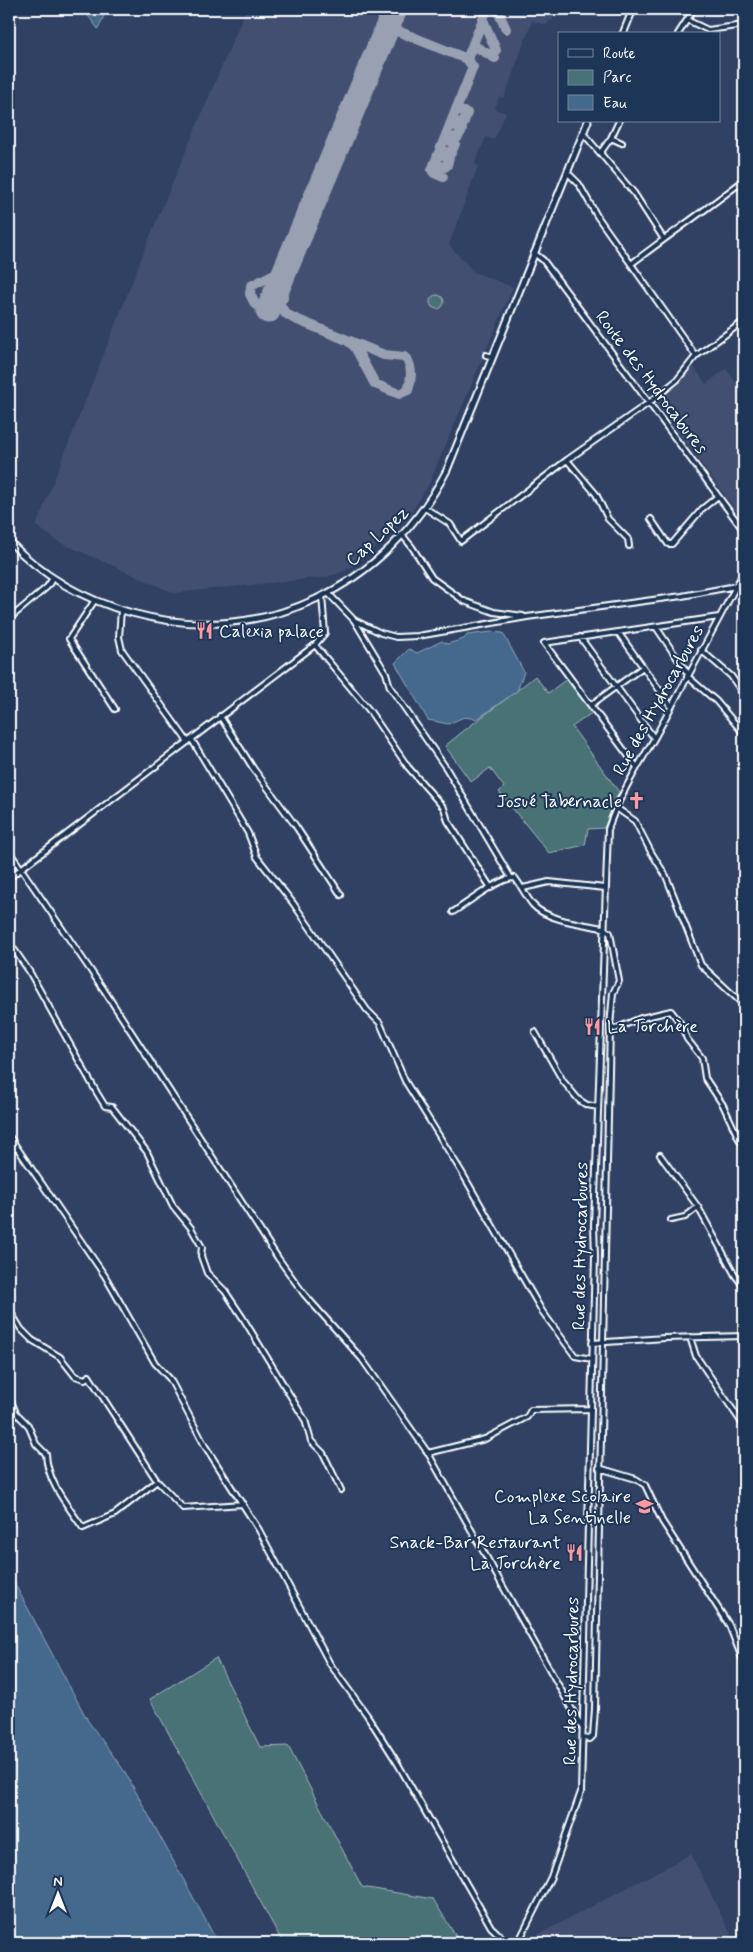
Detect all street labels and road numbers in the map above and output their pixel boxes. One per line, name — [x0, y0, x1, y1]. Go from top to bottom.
street label: Route des Hydrocabures — [589, 306, 713, 459]
street label: Cap Lopez — [341, 501, 415, 572]
street label: Rue des Hydrocarbures — [608, 621, 710, 780]
street label: Rue des Hydrocarbures — [568, 1162, 594, 1330]
street label: Rue des Hydrocarbures — [559, 1597, 585, 1765]

